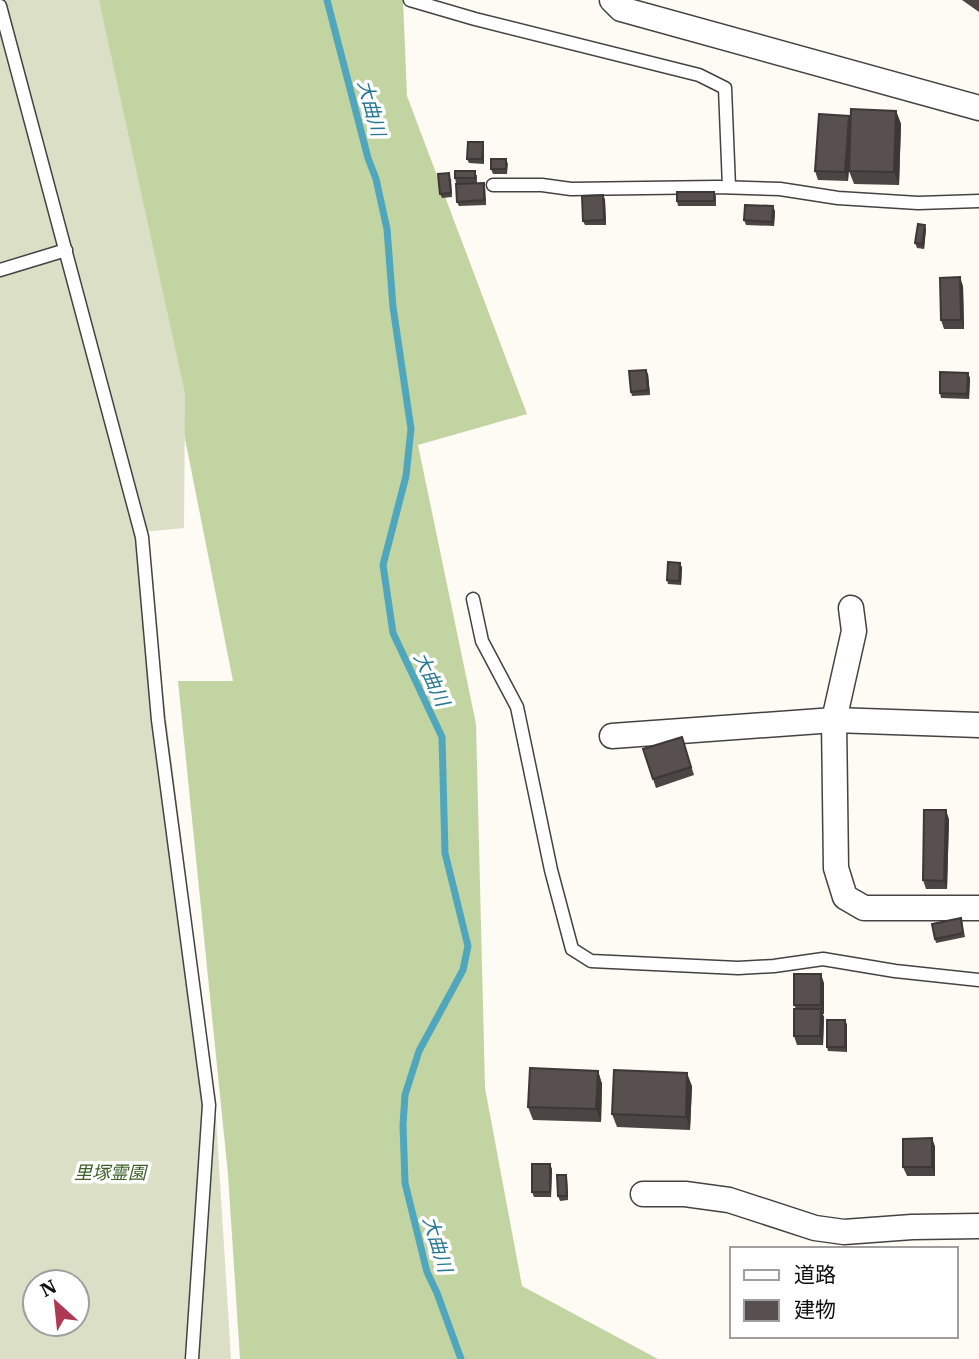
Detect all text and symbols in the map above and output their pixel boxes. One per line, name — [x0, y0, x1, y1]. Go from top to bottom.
water label: 大曲川 — [353, 77, 391, 141]
water label: 大曲川 — [409, 648, 456, 712]
park label: 里塚霊園 — [74, 1161, 149, 1184]
water label: 大曲川 — [418, 1213, 458, 1277]
legend — [730, 1247, 958, 1338]
text: 道路 — [794, 1260, 836, 1288]
north arrow — [21, 1268, 91, 1338]
text: N — [36, 1274, 60, 1302]
text: 建物 — [794, 1295, 836, 1323]

